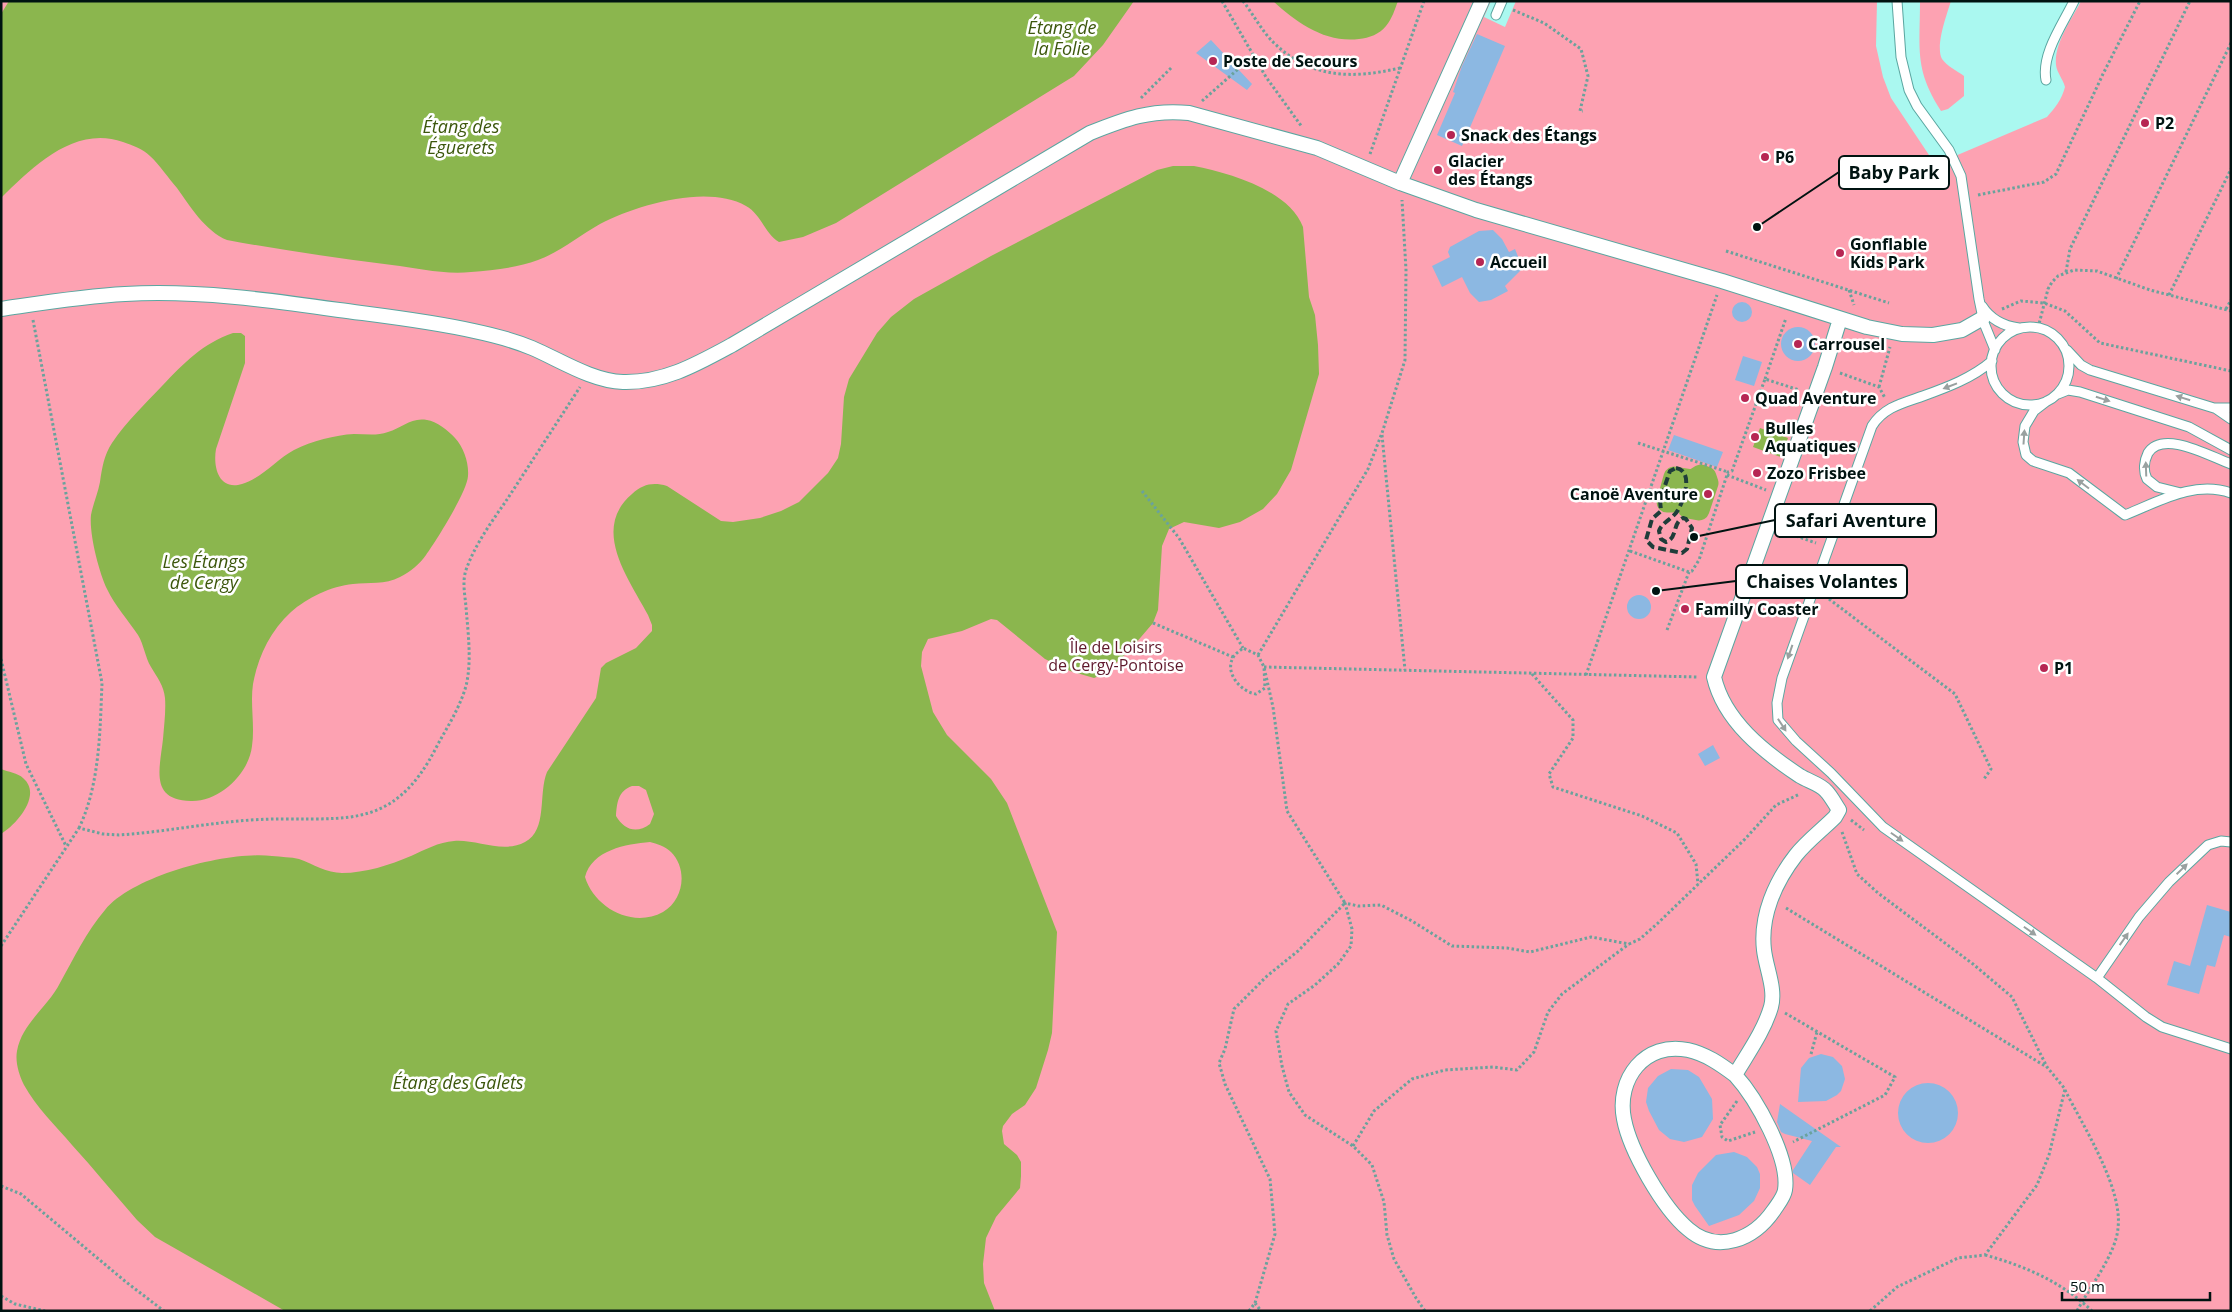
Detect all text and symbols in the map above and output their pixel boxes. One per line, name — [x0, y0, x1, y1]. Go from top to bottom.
water label: Étang de la Folie — [1027, 15, 1097, 60]
place label: Poste de Secours — [1223, 50, 1357, 72]
marker: Poste de Secours — [1207, 55, 1219, 67]
place label: P2 — [2155, 112, 2174, 134]
water label: Étang des Éguerets — [423, 114, 500, 159]
marker: P2 — [2139, 117, 2151, 129]
place label: Snack des Étangs — [1461, 124, 1597, 146]
marker: Snack des Étangs — [1445, 129, 1457, 141]
place label: P6 — [1775, 146, 1794, 168]
place label: Glacier des Étangs — [1448, 150, 1533, 190]
marker: P6 — [1759, 151, 1771, 163]
callout: Baby Park — [1839, 156, 1949, 189]
text: Baby Park — [1849, 160, 1940, 184]
marker: Glacier des Étangs — [1432, 164, 1444, 176]
place label: Gonflable Kids Park — [1850, 233, 1927, 273]
marker: Gonflable Kids Park — [1834, 247, 1846, 259]
place label: Accueil — [1490, 251, 1547, 273]
marker: Accueil — [1474, 256, 1486, 268]
place label: Carrousel — [1808, 333, 1885, 355]
marker: Carrousel — [1792, 338, 1804, 350]
one-way arrow — [1943, 382, 1957, 390]
place label: Quad Aventure — [1755, 387, 1876, 409]
marker: Quad Aventure — [1739, 392, 1751, 404]
one-way arrow — [2176, 394, 2191, 402]
one-way arrow — [2095, 396, 2110, 403]
place label: Bulles Aquatiques — [1765, 417, 1856, 457]
one-way arrow — [2020, 428, 2028, 444]
marker: Bulles Aquatiques — [1749, 431, 1761, 443]
one-way arrow — [2141, 460, 2149, 476]
place label: Zozo Frisbee — [1767, 462, 1866, 484]
marker: Zozo Frisbee — [1751, 467, 1763, 479]
one-way arrow — [2077, 478, 2090, 489]
place label: Canoë Aventure — [1570, 483, 1698, 505]
marker: Canoë Aventure — [1702, 488, 1714, 500]
callout: Safari Aventure — [1775, 504, 1936, 537]
text: Safari Aventure — [1786, 508, 1926, 532]
water label: Les Étangs de Cergy — [163, 549, 246, 594]
callout: Chaises Volantes — [1736, 565, 1907, 598]
text: Chaises Volantes — [1746, 569, 1898, 593]
place label: Familly Coaster — [1695, 598, 1818, 620]
marker: Familly Coaster — [1679, 603, 1691, 615]
park label: Île de Loisirs de Cergy-Pontoise — [1048, 636, 1184, 676]
one-way arrow — [1786, 644, 1794, 659]
place label: P1 — [2054, 657, 2073, 679]
marker: P1 — [2038, 662, 2050, 674]
one-way arrow — [1777, 718, 1787, 731]
one-way arrow — [1891, 832, 1904, 842]
one-way arrow — [2176, 863, 2188, 875]
one-way arrow — [2023, 926, 2037, 936]
one-way arrow — [2119, 932, 2129, 945]
water label: Étang des Galets — [392, 1070, 524, 1094]
scale bar — [2062, 1270, 2210, 1302]
text: 50 m — [2070, 1276, 2105, 1296]

